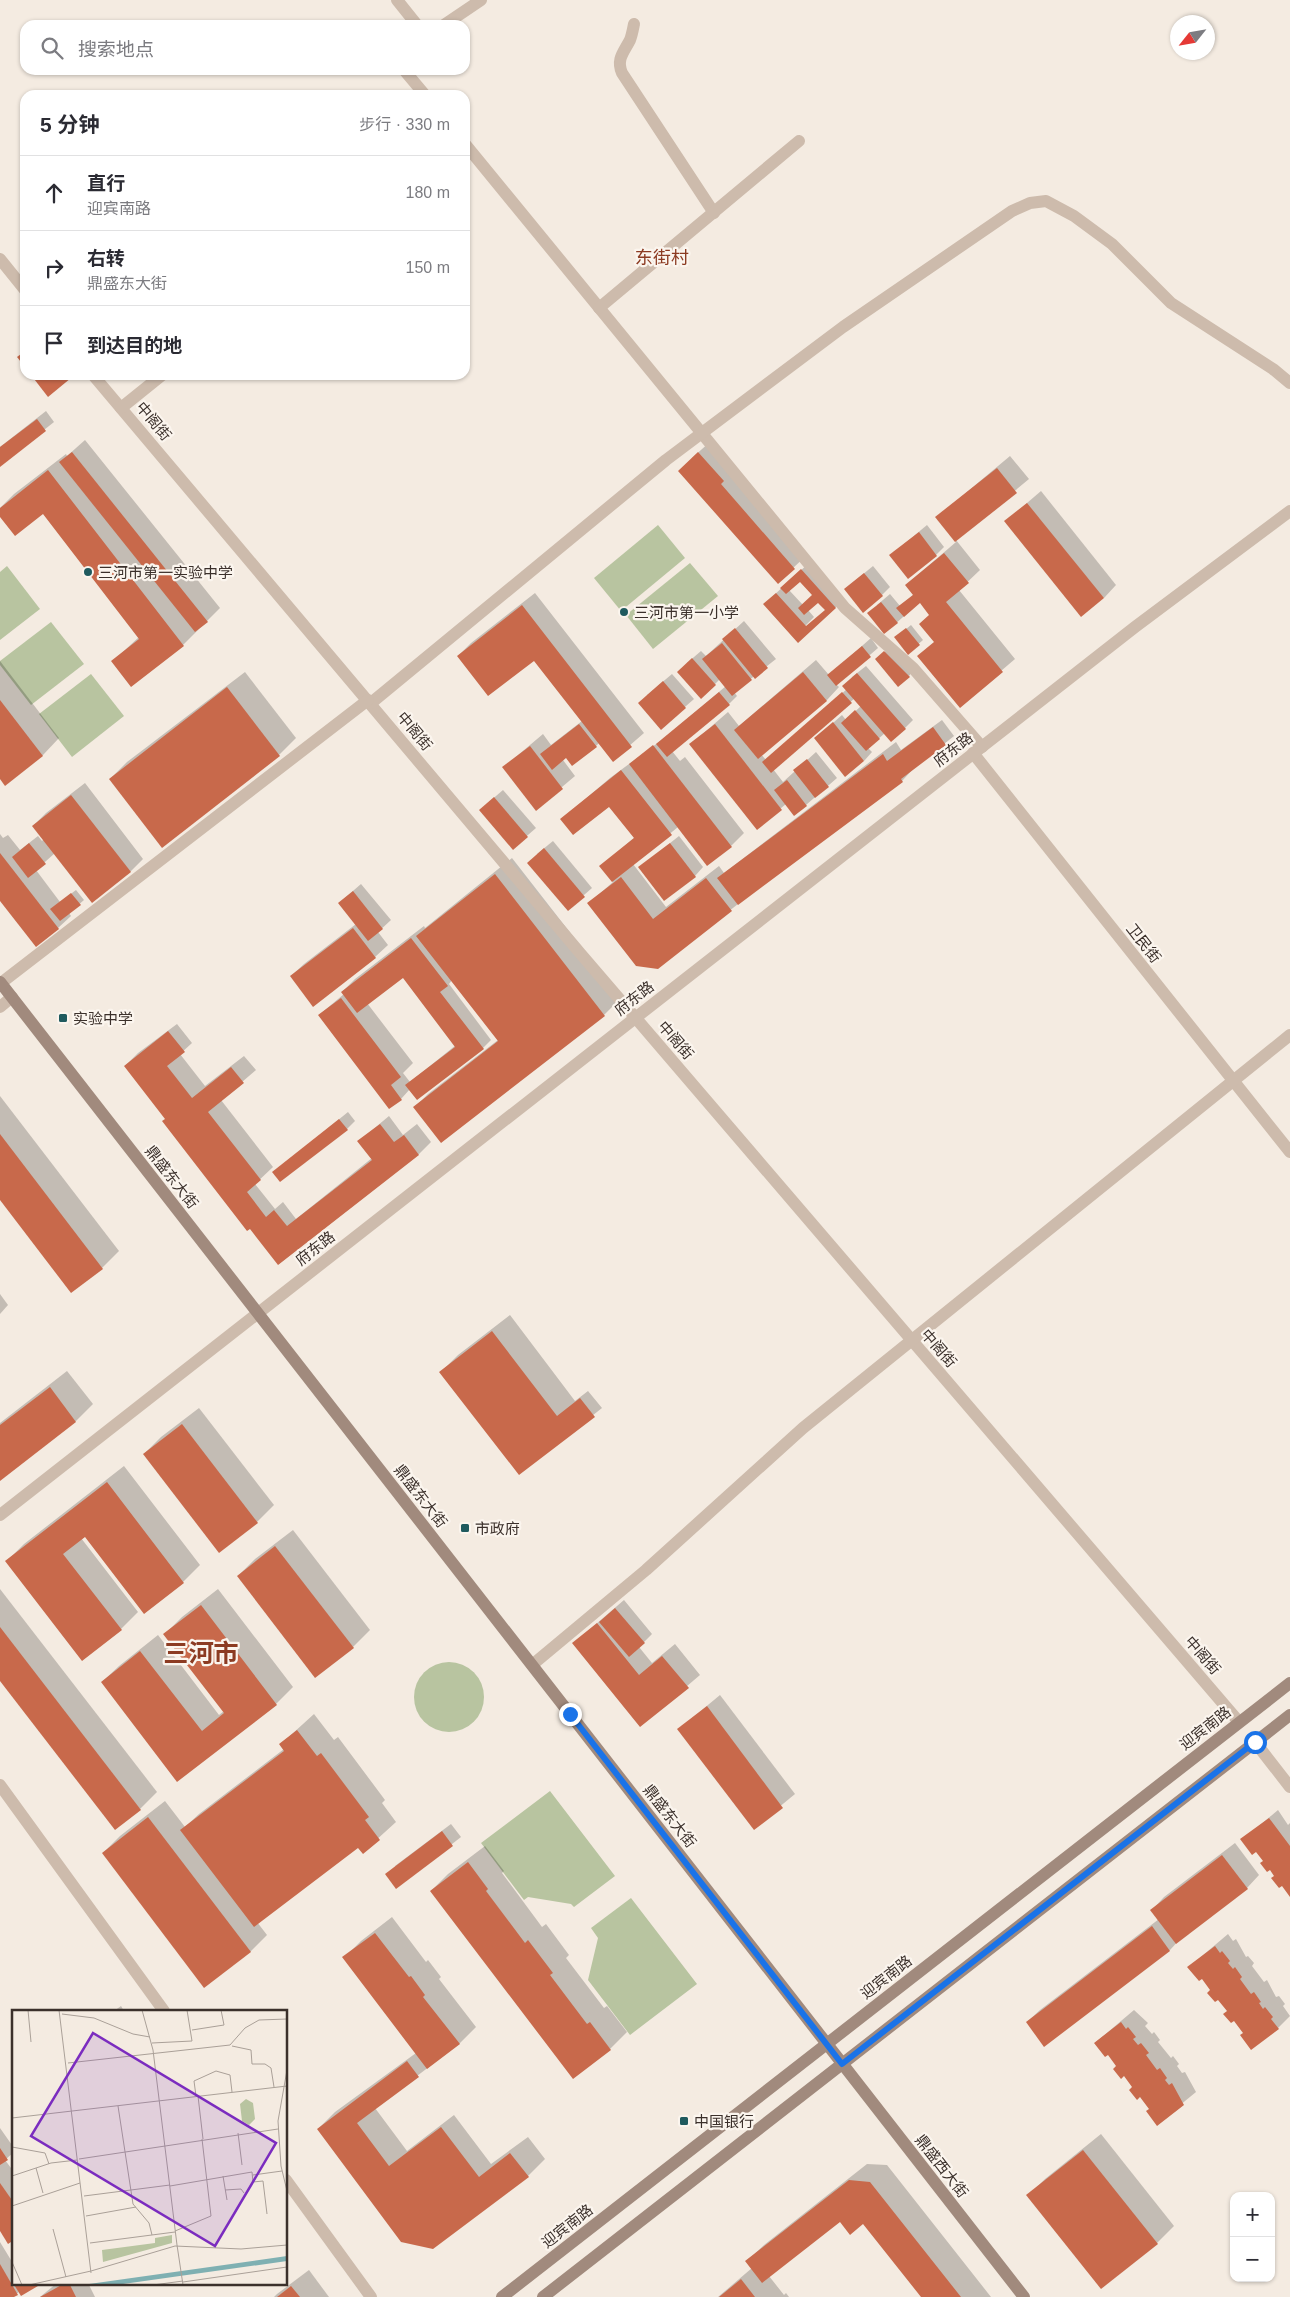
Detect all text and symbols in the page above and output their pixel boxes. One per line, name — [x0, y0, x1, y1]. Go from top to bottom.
north arrow — [1170, 15, 1215, 60]
search box — [20, 20, 470, 75]
icon: search — [38, 34, 66, 62]
text: 搜索地点 — [78, 39, 154, 60]
text: 5 分钟 — [40, 113, 100, 136]
text: 步行 · 330 m — [359, 116, 450, 133]
text: 直行 — [87, 173, 125, 194]
icon: ahead — [40, 179, 68, 207]
text: 180 m — [406, 184, 450, 201]
text: 迎宾南路 — [87, 200, 151, 217]
text: 右转 — [87, 248, 125, 269]
district label: 东街村 — [635, 248, 689, 268]
icon: right — [40, 254, 68, 282]
text: 150 m — [406, 259, 450, 276]
text: 鼎盛东大街 — [87, 275, 167, 292]
icon: arrive — [40, 329, 68, 357]
text: 到达目的地 — [87, 335, 182, 356]
street label: 中阁街 — [133, 398, 175, 444]
place label: 三河市第一实验中学 — [98, 564, 233, 581]
marker: 三河市第一实验中学 — [82, 566, 94, 578]
place label: 三河市第一小学 — [634, 604, 739, 621]
marker: 三河市第一小学 — [618, 606, 630, 618]
street label: 中阁街 — [394, 708, 436, 754]
street label: 府东路 — [930, 728, 976, 770]
street label: 卫民街 — [1123, 920, 1165, 966]
street label: 府东路 — [611, 977, 657, 1019]
place label: 实验中学 — [73, 1010, 133, 1027]
marker: 实验中学 — [57, 1012, 69, 1024]
street label: 中阁街 — [655, 1017, 697, 1063]
street label: 鼎盛东大街 — [142, 1142, 202, 1212]
street label: 府东路 — [292, 1227, 338, 1269]
street label: 中阁街 — [918, 1325, 960, 1371]
street label: 鼎盛东大街 — [391, 1461, 451, 1531]
place label: 市政府 — [475, 1520, 520, 1537]
marker: 市政府 — [459, 1522, 471, 1534]
street label: 中阁街 — [1182, 1632, 1224, 1678]
district label: 三河市 — [163, 1639, 239, 1667]
route end — [559, 1703, 582, 1726]
street label: 迎宾南路 — [1176, 1703, 1234, 1753]
route start — [1244, 1731, 1267, 1754]
street label: 鼎盛东大街 — [640, 1781, 700, 1851]
street label: 迎宾南路 — [857, 1952, 915, 2002]
inset map — [12, 2010, 288, 2284]
place label: 中国银行 — [694, 2113, 754, 2130]
marker: 中国银行 — [678, 2115, 690, 2127]
street label: 鼎盛西大街 — [912, 2131, 972, 2201]
map controls — [1230, 2192, 1275, 2282]
button: + — [1230, 2192, 1275, 2237]
street label: 迎宾南路 — [538, 2201, 596, 2251]
button: − — [1230, 2237, 1275, 2282]

